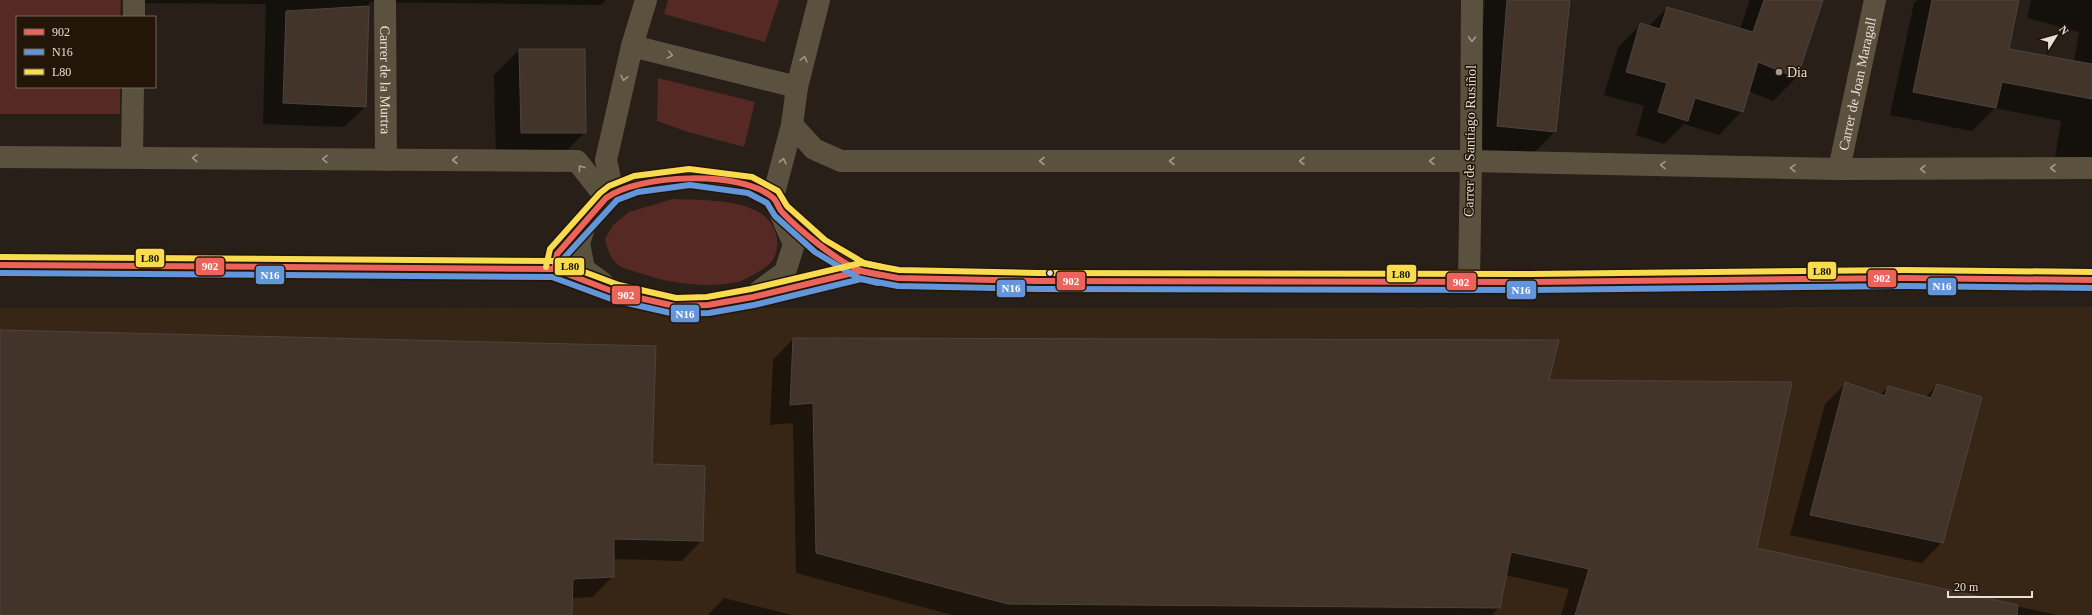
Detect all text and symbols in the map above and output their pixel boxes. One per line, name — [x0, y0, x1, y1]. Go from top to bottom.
legend — [16, 16, 156, 88]
street label: Carrer de Joan Maragall — [1836, 16, 1879, 152]
north arrow — [2036, 16, 2076, 56]
text: N — [2057, 23, 2071, 37]
text: 902 — [52, 25, 70, 39]
street label: Carrer de la Murtra — [378, 26, 393, 135]
one-way arrow — [1468, 36, 1476, 42]
text: N16 — [52, 45, 73, 59]
one-way arrow — [667, 51, 673, 59]
one-way arrow — [800, 56, 808, 62]
text: L80 — [52, 65, 71, 79]
street label: Carrer de Santiago Rusiñol — [1461, 65, 1479, 217]
place label: Dia — [1787, 65, 1808, 80]
marker: Dia — [1774, 67, 1784, 77]
one-way arrow — [621, 75, 629, 81]
one-way arrow — [192, 154, 198, 162]
one-way arrow — [322, 155, 328, 163]
one-way arrow — [452, 156, 458, 164]
one-way arrow — [1039, 157, 1045, 165]
one-way arrow — [1169, 157, 1175, 165]
one-way arrow — [1299, 157, 1305, 165]
one-way arrow — [1429, 157, 1435, 165]
one-way arrow — [779, 158, 787, 164]
one-way arrow — [1660, 161, 1666, 169]
one-way arrow — [1790, 163, 1796, 172]
one-way arrow — [2050, 164, 2056, 172]
one-way arrow — [579, 165, 586, 172]
one-way arrow — [1920, 165, 1926, 173]
line badge: L80 — [135, 248, 165, 268]
text: L80 — [141, 252, 160, 264]
line badge: 902 — [195, 257, 225, 276]
line badge: L80 — [554, 257, 585, 276]
text: 902 — [202, 260, 219, 272]
text: L80 — [561, 260, 580, 272]
line badge: L80 — [1807, 261, 1837, 280]
line badge: L80 — [1386, 264, 1417, 283]
line badge: N16 — [255, 265, 285, 285]
text: L80 — [1813, 265, 1832, 277]
unlabelled marker — [1045, 268, 1055, 278]
text: L80 — [1392, 268, 1411, 280]
text: N16 — [261, 269, 280, 281]
line badge: 902 — [1867, 269, 1897, 288]
line badge: 902 — [1056, 271, 1086, 291]
line badge: 902 — [1446, 272, 1477, 291]
text: 902 — [1874, 272, 1891, 284]
text: 902 — [1063, 275, 1080, 287]
text: 902 — [1453, 276, 1470, 288]
line badge: N16 — [1927, 277, 1957, 296]
line badge: N16 — [996, 279, 1026, 298]
line badge: N16 — [1506, 280, 1537, 300]
text: N16 — [1933, 280, 1952, 292]
text: N16 — [1002, 282, 1021, 294]
text: N16 — [1512, 284, 1531, 296]
line badge: 902 — [611, 285, 641, 305]
text: 902 — [618, 289, 635, 301]
line badge: N16 — [670, 304, 700, 323]
text: N16 — [676, 308, 695, 320]
scale bar — [1948, 573, 2032, 599]
text: 20 m — [1954, 580, 1979, 594]

